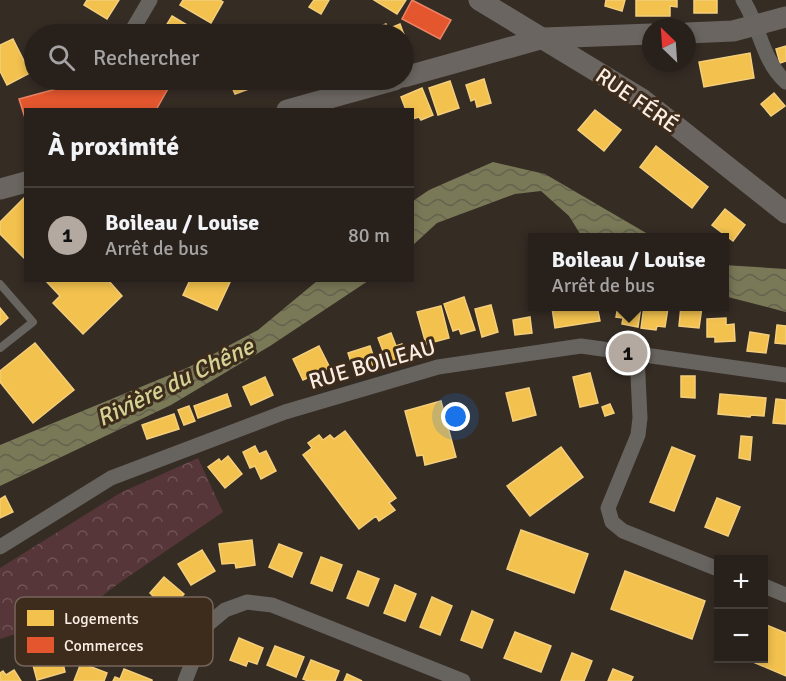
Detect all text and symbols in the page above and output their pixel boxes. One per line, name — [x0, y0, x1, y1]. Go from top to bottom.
north arrow — [642, 18, 696, 72]
search box — [24, 24, 414, 90]
icon: search — [45, 41, 78, 74]
text: Rechercher — [93, 44, 199, 71]
street label: RUE FÉRÉ — [591, 62, 683, 138]
text: À proximité — [48, 131, 179, 163]
text: Boileau / Louise — [105, 209, 259, 236]
text: 1 — [62, 223, 73, 248]
text: 80 m — [348, 223, 390, 248]
popup — [528, 233, 729, 311]
text: Arrêt de bus — [105, 236, 208, 261]
text: Boileau / Louise — [551, 246, 706, 273]
text: Arrêt de bus — [551, 273, 655, 298]
pin: 1 — [608, 330, 648, 376]
water label: Rivière du Chêne — [91, 331, 259, 433]
street label: RUE BOILEAU — [306, 333, 438, 395]
your location — [441, 402, 470, 431]
map controls — [714, 555, 768, 663]
button: + — [714, 555, 768, 609]
legend — [15, 597, 213, 666]
text: Logements — [64, 609, 139, 629]
button: − — [714, 609, 768, 663]
text: Commerces — [64, 636, 143, 656]

